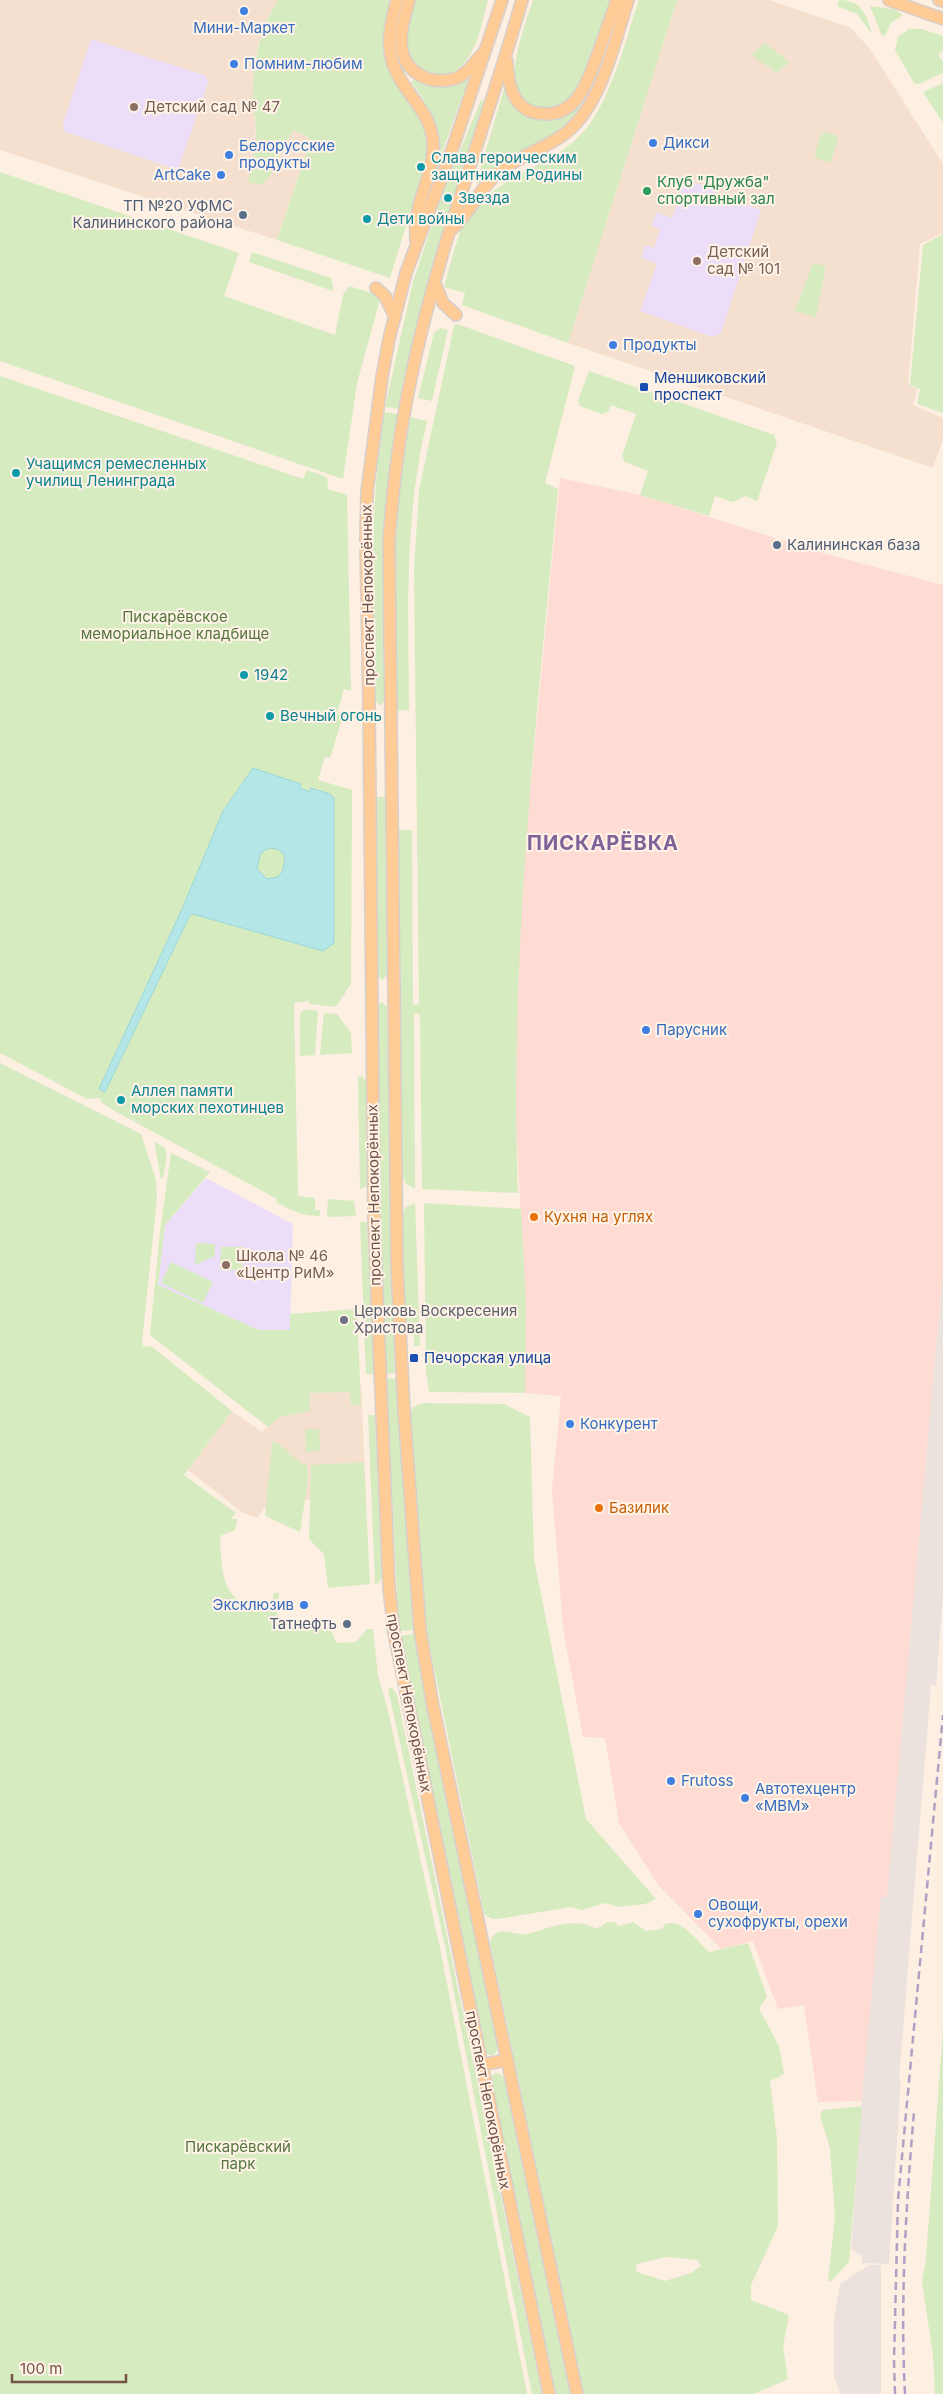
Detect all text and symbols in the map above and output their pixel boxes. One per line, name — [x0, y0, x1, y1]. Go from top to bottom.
marker: Мини-Маркет — [238, 5, 250, 17]
place label: Мини-Маркет — [193, 18, 295, 37]
place label: Помним-любим — [244, 54, 362, 73]
marker: Помним-любим — [228, 58, 240, 70]
place label: Детский сад № 47 — [144, 97, 280, 116]
marker: Детский сад № 47 — [128, 101, 140, 113]
place label: Дикси — [663, 133, 709, 152]
place label: Белорусские продукты — [239, 136, 335, 172]
marker: Дикси — [647, 137, 659, 149]
place label: Слава героическим защитникам Родины — [431, 148, 582, 184]
marker: Белорусские продукты — [223, 149, 235, 161]
marker: Слава героическим защитникам Родины — [415, 161, 427, 173]
place label: ArtCake — [154, 165, 211, 184]
marker: ArtCake — [215, 169, 227, 181]
place label: Клуб "Дружба" спортивный зал — [657, 172, 775, 208]
marker: Клуб "Дружба" спортивный зал — [641, 185, 653, 197]
place label: Звезда — [458, 188, 510, 207]
marker: Звезда — [442, 192, 454, 204]
place label: ТП №20 УФМС Калининского района — [73, 196, 233, 232]
marker: ТП №20 УФМС Калининского района — [237, 209, 249, 221]
place label: Дети войны — [377, 209, 465, 228]
marker: Дети войны — [361, 213, 373, 225]
place label: Детский сад № 101 — [707, 242, 780, 278]
marker: Детский сад № 101 — [691, 255, 703, 267]
place label: Продукты — [623, 335, 697, 354]
marker: Продукты — [607, 339, 619, 351]
place label: Меншиковский проспект — [654, 368, 766, 404]
marker: Меншиковский проспект — [638, 381, 650, 393]
place label: Учащимся ремесленных училищ Ленинграда — [26, 454, 207, 490]
marker: Учащимся ремесленных училищ Ленинграда — [10, 467, 22, 479]
street label: проспект Непокорённых — [356, 504, 379, 686]
place label: Калининская база — [787, 535, 920, 554]
marker: Калининская база — [771, 539, 783, 551]
park label: Пискарёвское мемориальное кладбище — [81, 607, 269, 643]
place label: 1942 — [254, 665, 288, 684]
marker: 1942 — [238, 669, 250, 681]
place label: Вечный огонь — [280, 706, 382, 725]
marker: Вечный огонь — [264, 710, 276, 722]
district label: ПИСКАРЁВКА — [527, 831, 679, 855]
place label: Парусник — [656, 1020, 727, 1039]
marker: Парусник — [640, 1024, 652, 1036]
place label: Аллея памяти морских пехотинцев — [131, 1081, 284, 1117]
marker: Аллея памяти морских пехотинцев — [115, 1094, 127, 1106]
street label: проспект Непокорённых — [362, 1104, 385, 1286]
place label: Кухня на углях — [544, 1207, 653, 1226]
marker: Кухня на углях — [528, 1211, 540, 1223]
place label: Школа № 46 «Центр РиМ» — [236, 1246, 335, 1282]
marker: Школа № 46 «Центр РиМ» — [220, 1259, 232, 1271]
place label: Церковь Воскресения Христова — [354, 1301, 517, 1337]
marker: Церковь Воскресения Христова — [338, 1314, 350, 1326]
place label: Печорская улица — [424, 1348, 551, 1367]
marker: Печорская улица — [408, 1352, 420, 1364]
place label: Конкурент — [580, 1414, 658, 1433]
marker: Конкурент — [564, 1418, 576, 1430]
place label: Базилик — [609, 1498, 669, 1517]
marker: Базилик — [593, 1502, 605, 1514]
place label: Эксклюзив — [213, 1595, 294, 1614]
marker: Эксклюзив — [298, 1599, 310, 1611]
street label: проспект Непокорённых — [383, 1612, 436, 1794]
place label: Татнефть — [269, 1614, 337, 1633]
marker: Татнефть — [341, 1618, 353, 1630]
place label: Frutoss — [681, 1771, 734, 1790]
marker: Frutoss — [665, 1775, 677, 1787]
place label: Автотехцентр «МВМ» — [755, 1779, 856, 1815]
marker: Автотехцентр «МВМ» — [739, 1792, 751, 1804]
place label: Овощи, сухофрукты, орехи — [708, 1895, 848, 1931]
marker: Овощи, сухофрукты, орехи — [692, 1908, 704, 1920]
street label: проспект Непокорённых — [462, 2009, 515, 2191]
park label: Пискарёвский парк — [185, 2137, 291, 2173]
scale bar — [12, 2352, 126, 2384]
text: 100 m — [20, 2359, 62, 2378]

